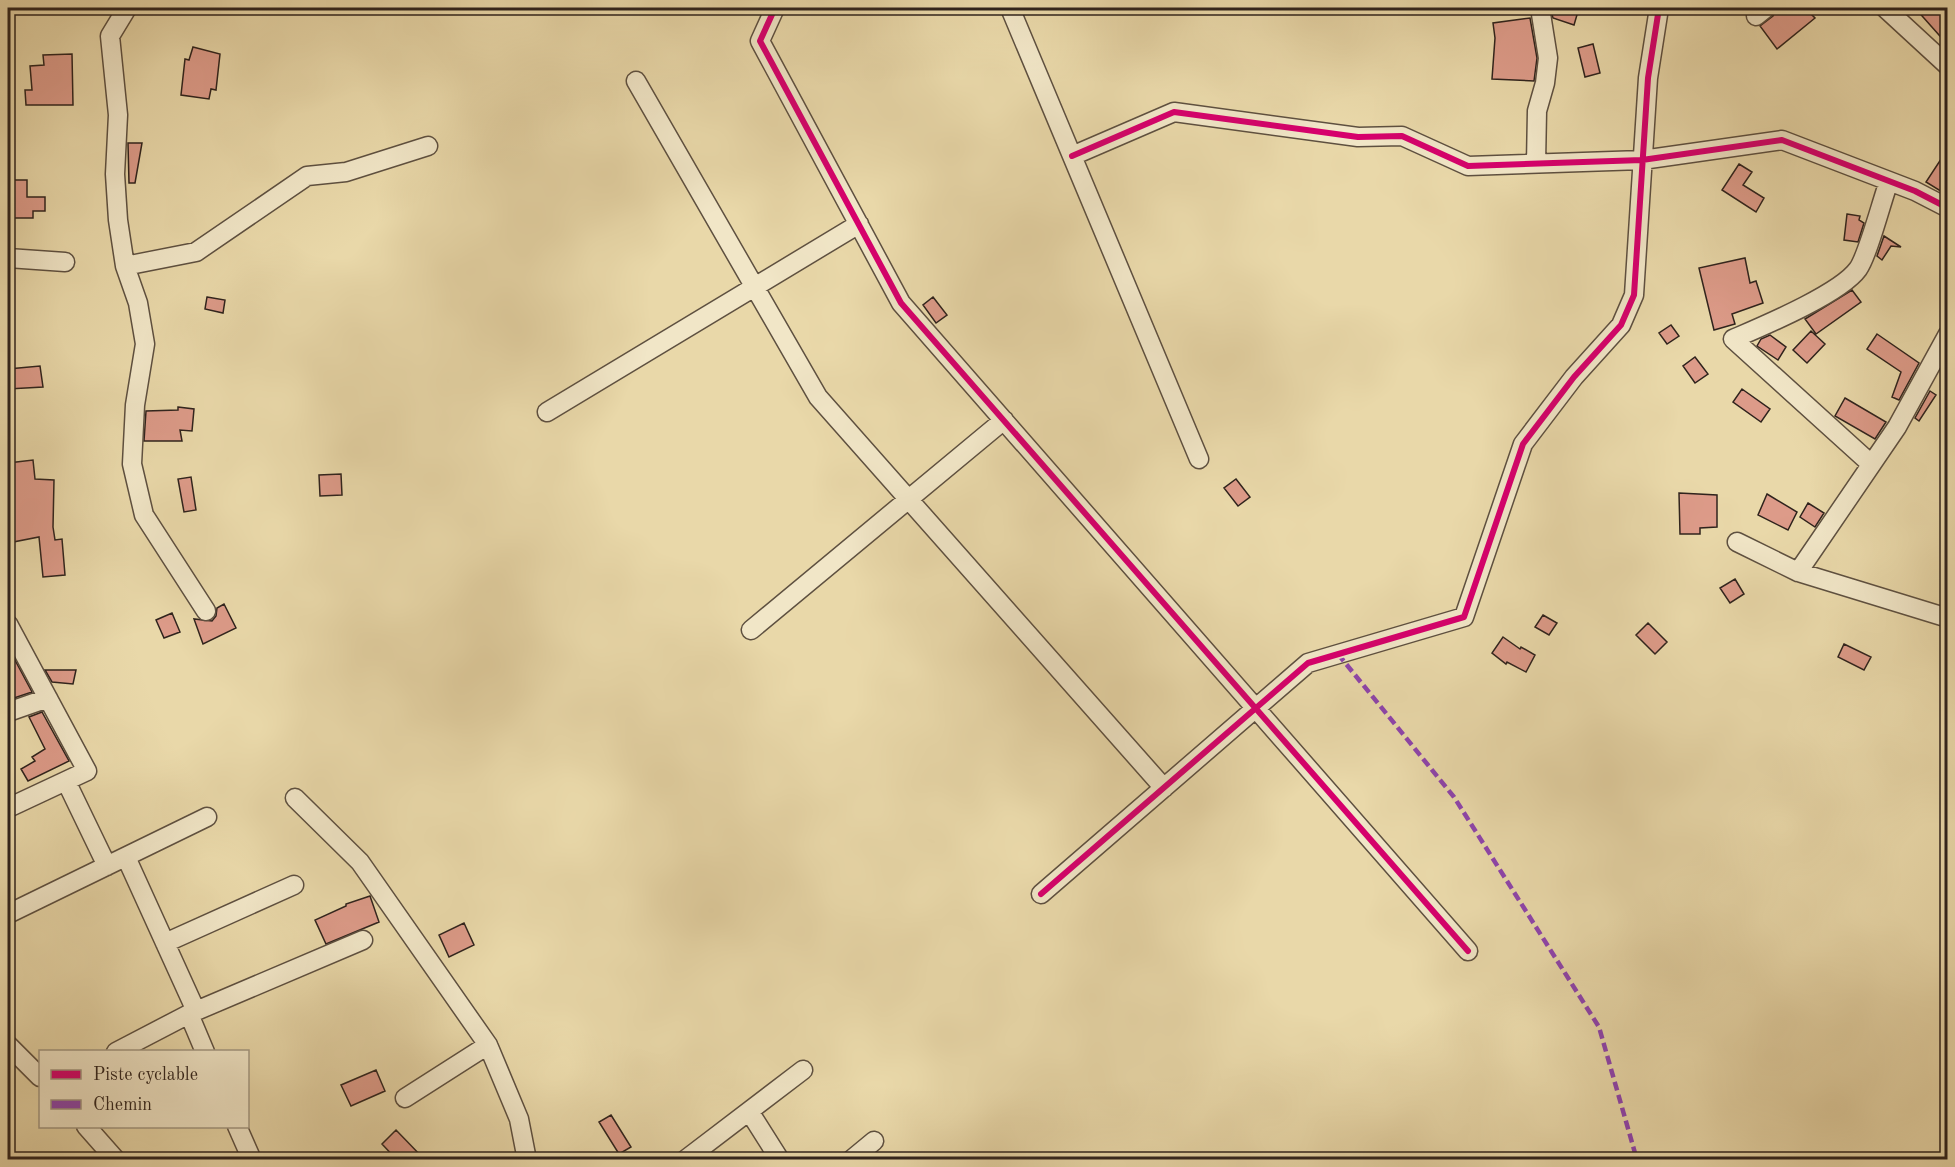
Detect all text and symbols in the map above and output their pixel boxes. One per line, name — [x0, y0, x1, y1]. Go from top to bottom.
legend — [39, 1050, 249, 1128]
text: Piste cyclable — [93, 1066, 198, 1084]
text: Chemin — [93, 1096, 152, 1114]

